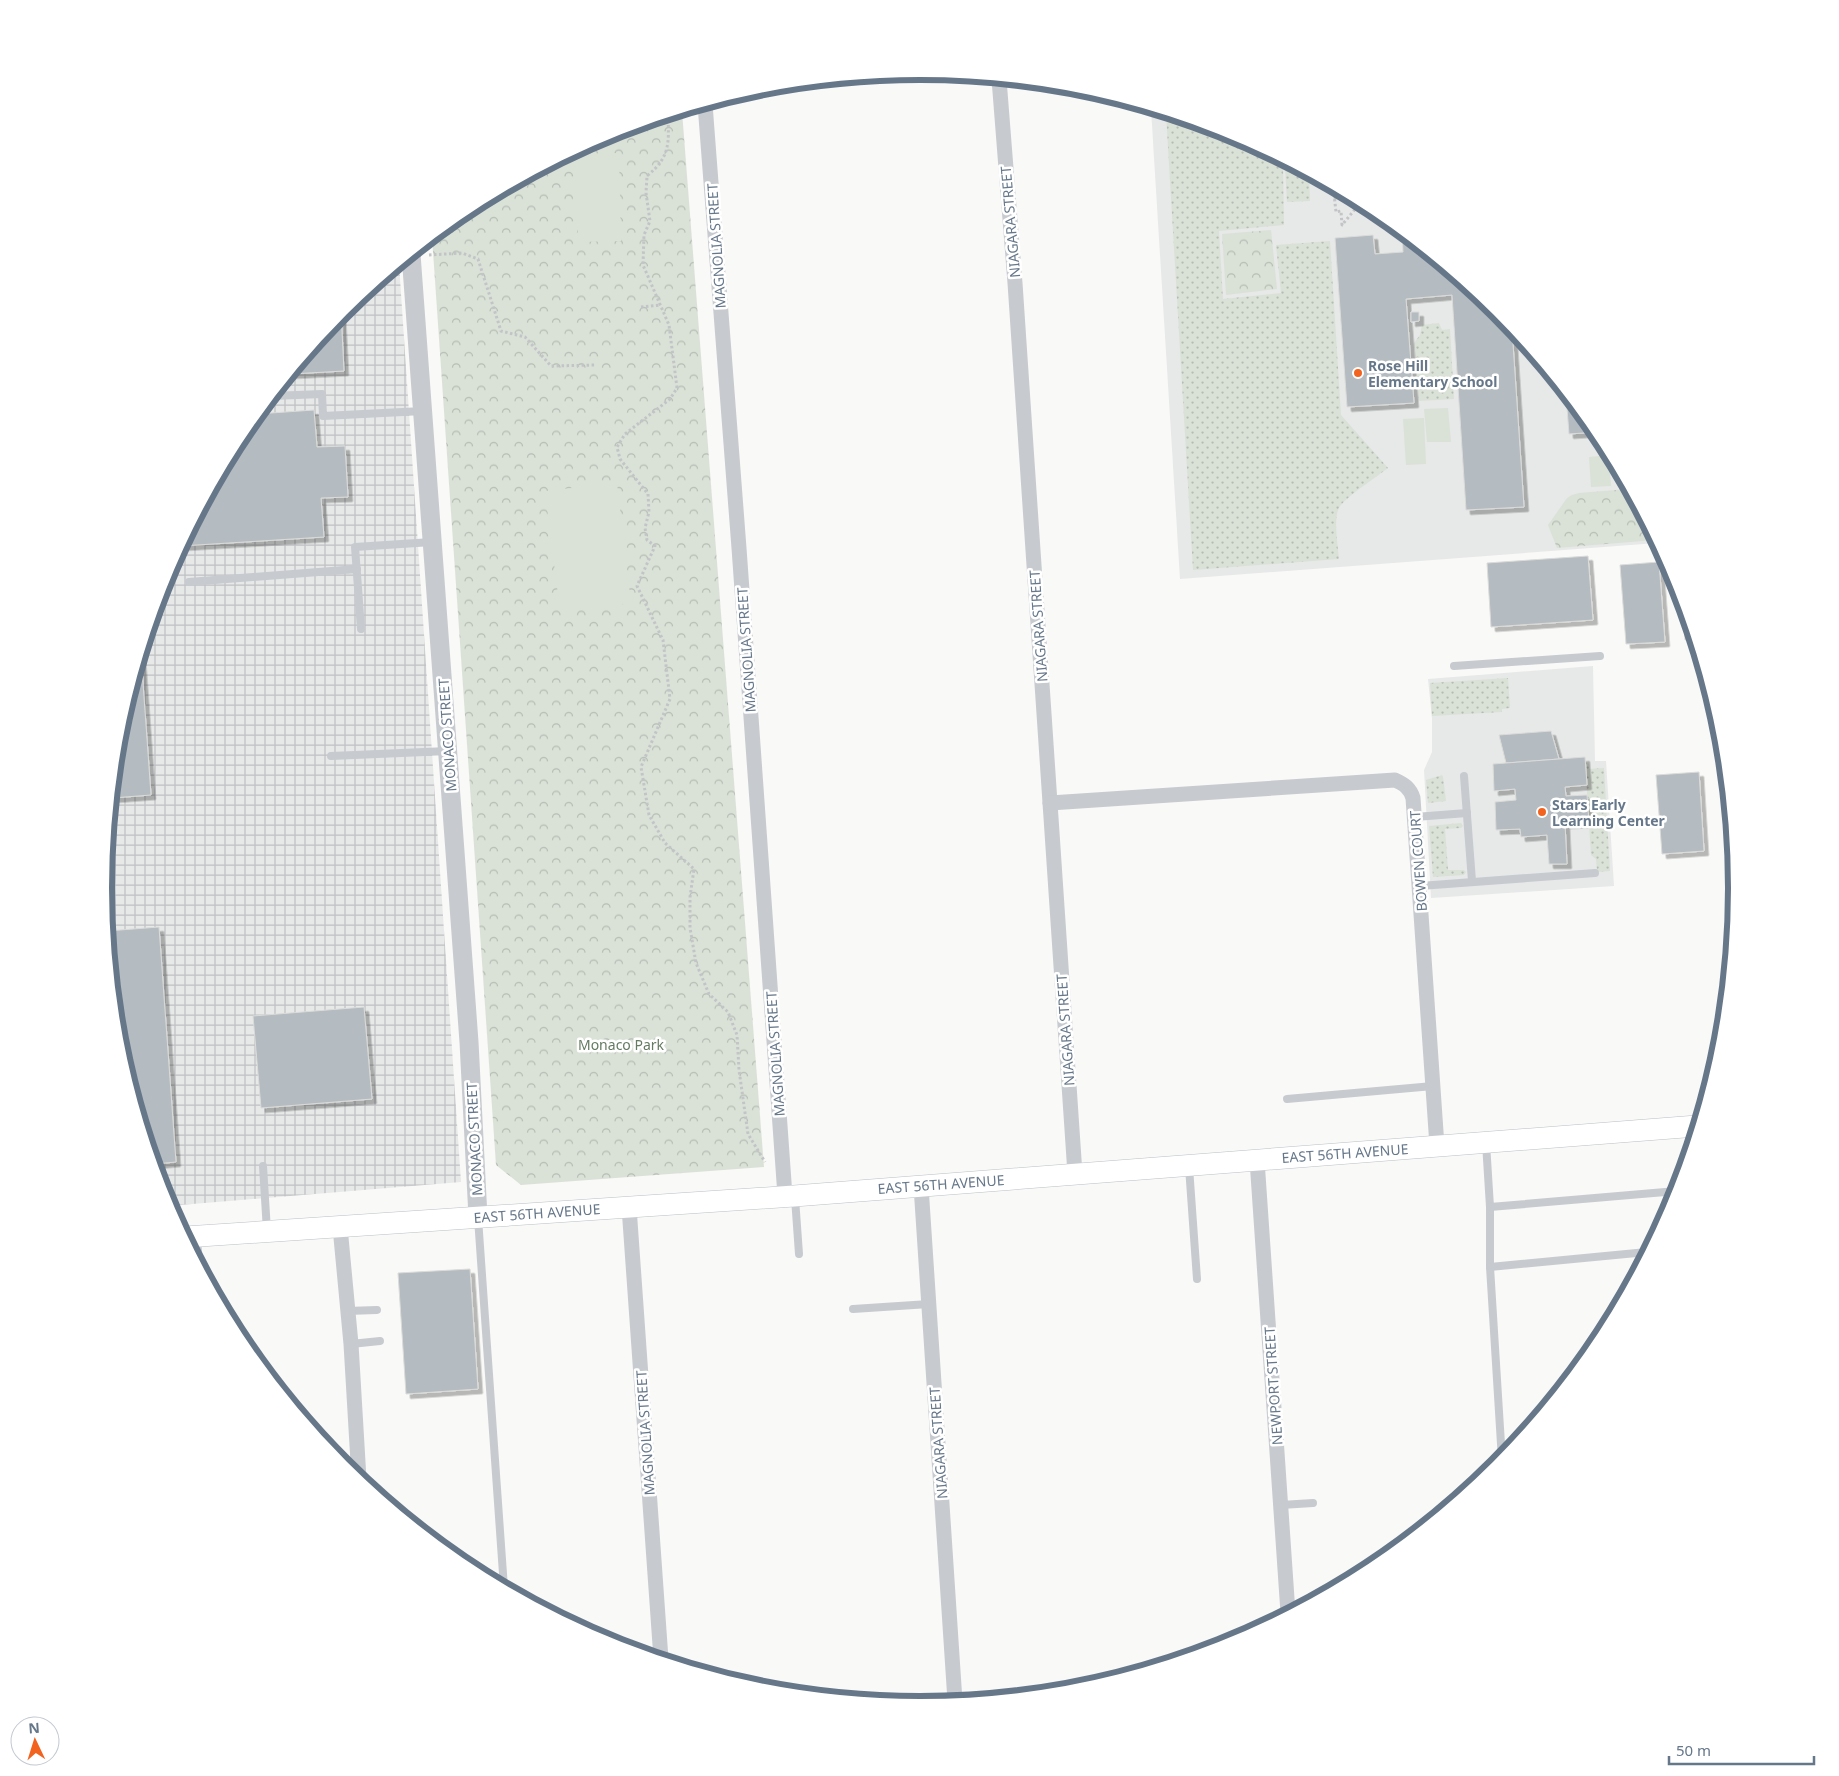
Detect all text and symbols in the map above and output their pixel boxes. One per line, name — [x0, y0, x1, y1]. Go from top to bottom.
street label: NIAGARA STREET — [996, 165, 1024, 279]
street label: MAGNOLIA STREET — [702, 183, 730, 309]
place label: Rose Hill Elementary School — [1368, 356, 1498, 391]
marker: Rose Hill Elementary School — [1352, 367, 1364, 379]
street label: NIAGARA STREET — [1025, 569, 1051, 683]
street label: MAGNOLIA STREET — [732, 587, 760, 713]
street label: MONACO STREET — [434, 677, 460, 792]
place label: Stars Early Learning Center — [1552, 795, 1666, 830]
marker: Stars Early Learning Center — [1536, 806, 1548, 818]
street label: BOWEN COURT — [1405, 810, 1431, 912]
street label: NIAGARA STREET — [1052, 973, 1078, 1087]
street label: MAGNOLIA STREET — [761, 991, 789, 1117]
park label: Monaco Park — [578, 1035, 665, 1054]
street label: MONACO STREET — [462, 1082, 486, 1196]
street label: EAST 56TH AVENUE — [1281, 1139, 1409, 1167]
street label: EAST 56TH AVENUE — [877, 1170, 1005, 1198]
street label: EAST 56TH AVENUE — [473, 1199, 601, 1227]
street label: NEWPORT STREET — [1259, 1326, 1287, 1446]
street label: MAGNOLIA STREET — [631, 1370, 659, 1496]
street label: NIAGARA STREET — [925, 1386, 951, 1500]
north arrow — [10, 1716, 60, 1766]
text: N — [28, 1718, 40, 1737]
scale bar — [1669, 1734, 1814, 1766]
text: 50 m — [1676, 1740, 1711, 1760]

